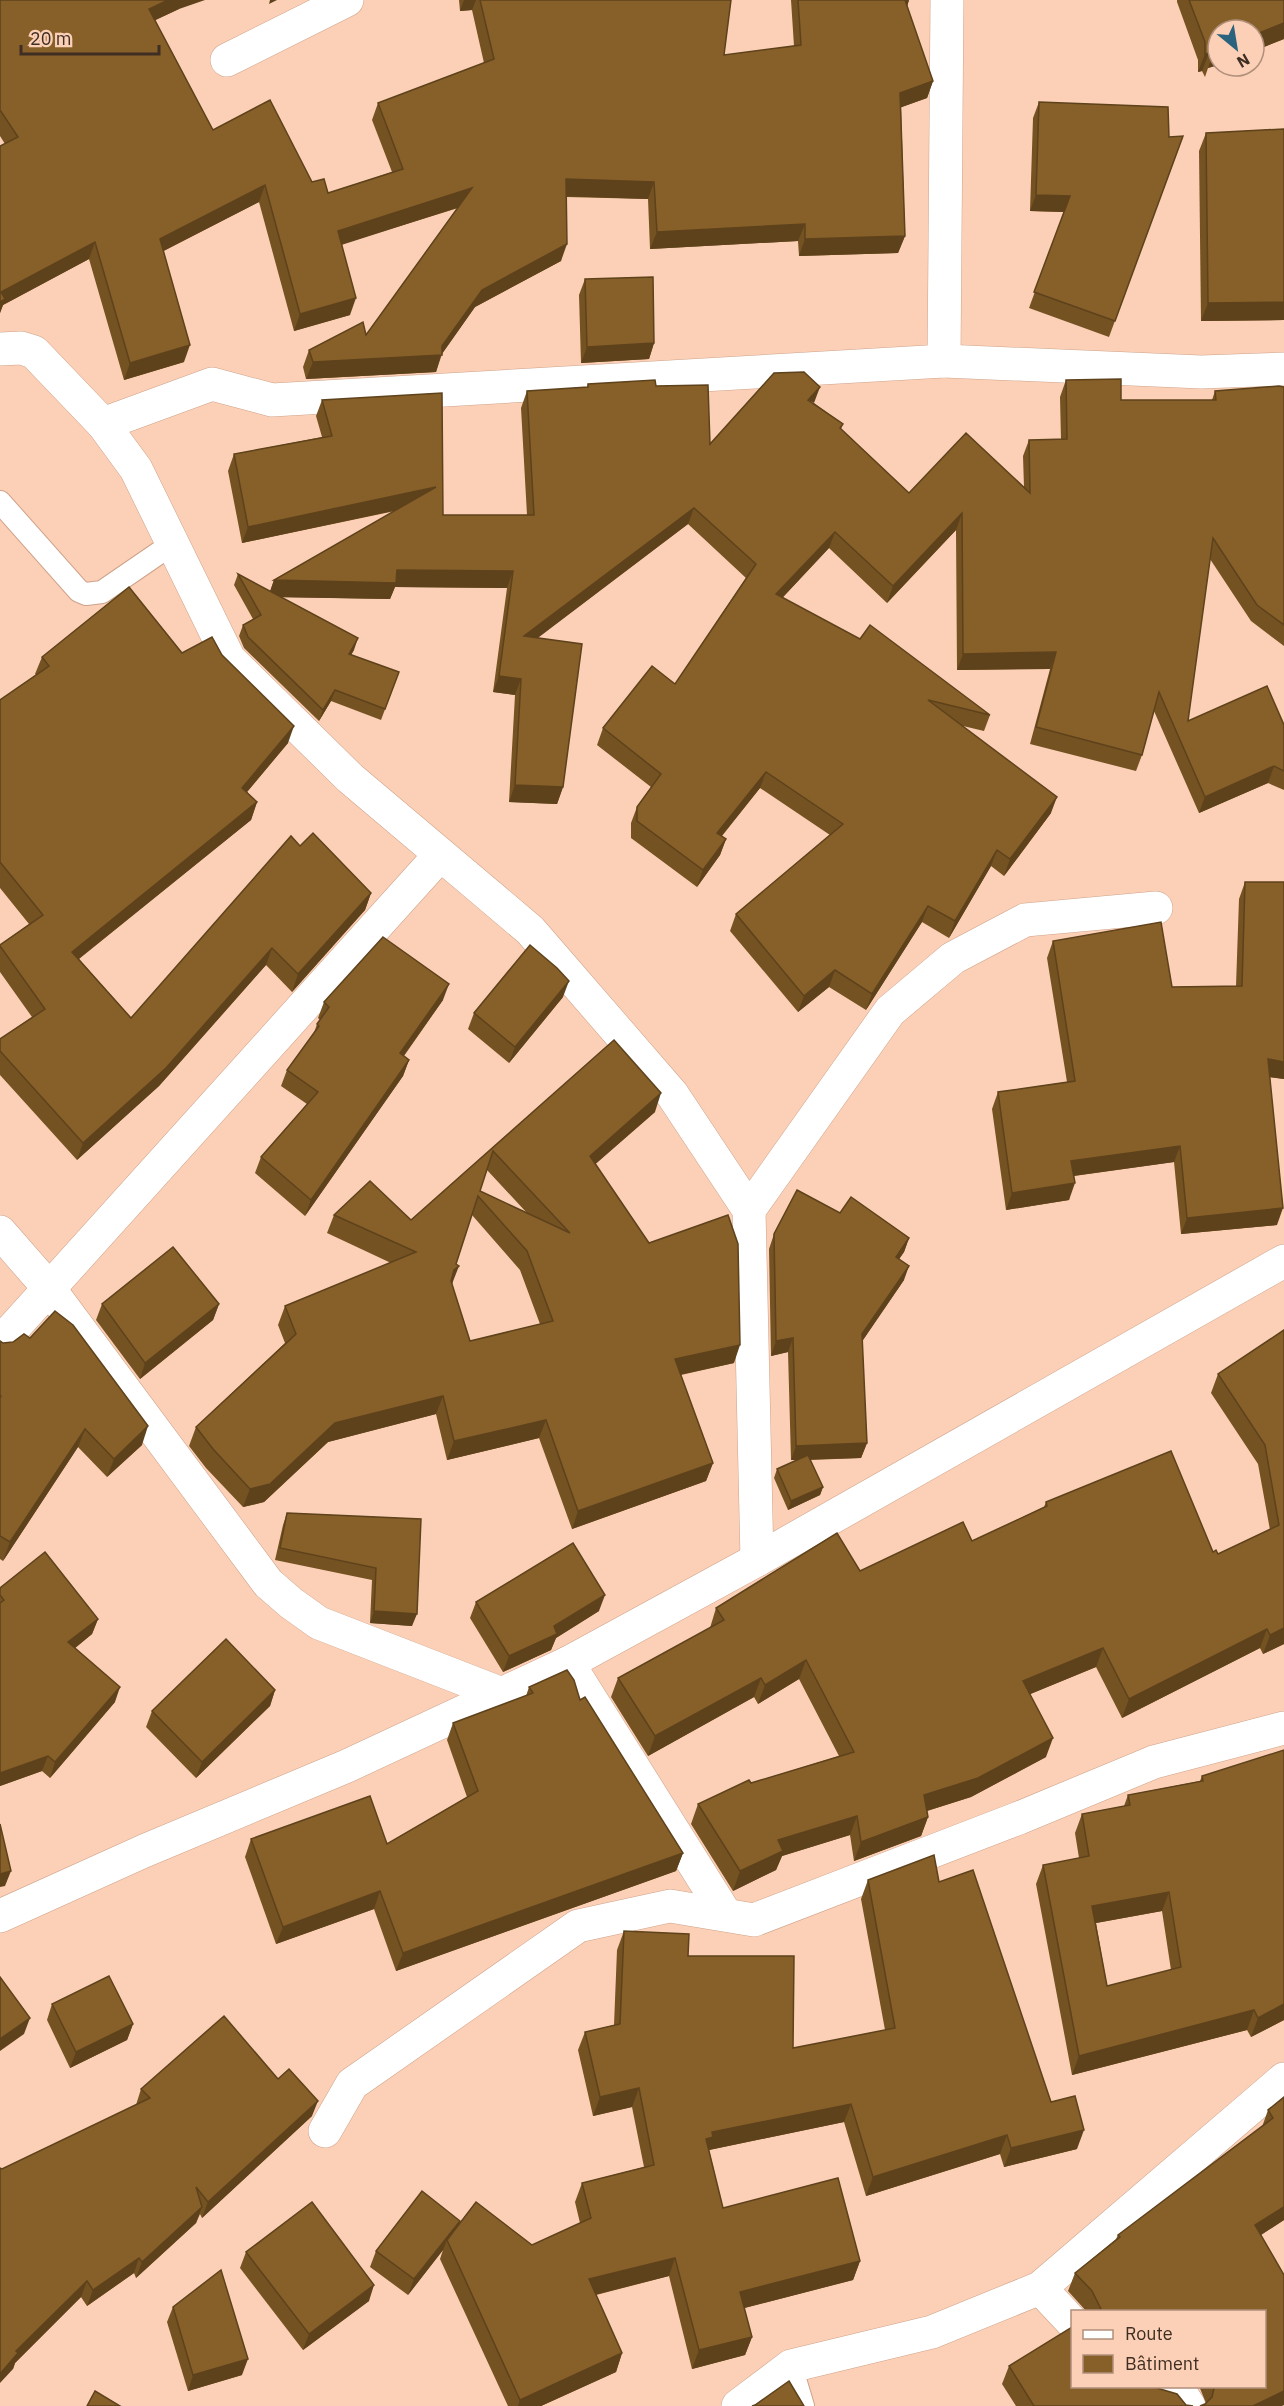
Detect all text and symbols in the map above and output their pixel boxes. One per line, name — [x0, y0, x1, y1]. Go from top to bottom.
scale bar — [21, 18, 159, 56]
north arrow — [1206, 18, 1266, 78]
text: 20 m — [30, 27, 72, 50]
text: N — [1233, 49, 1254, 73]
legend — [1071, 2310, 1266, 2388]
text: Route — [1125, 2322, 1173, 2345]
text: Bâtiment — [1125, 2352, 1199, 2375]

